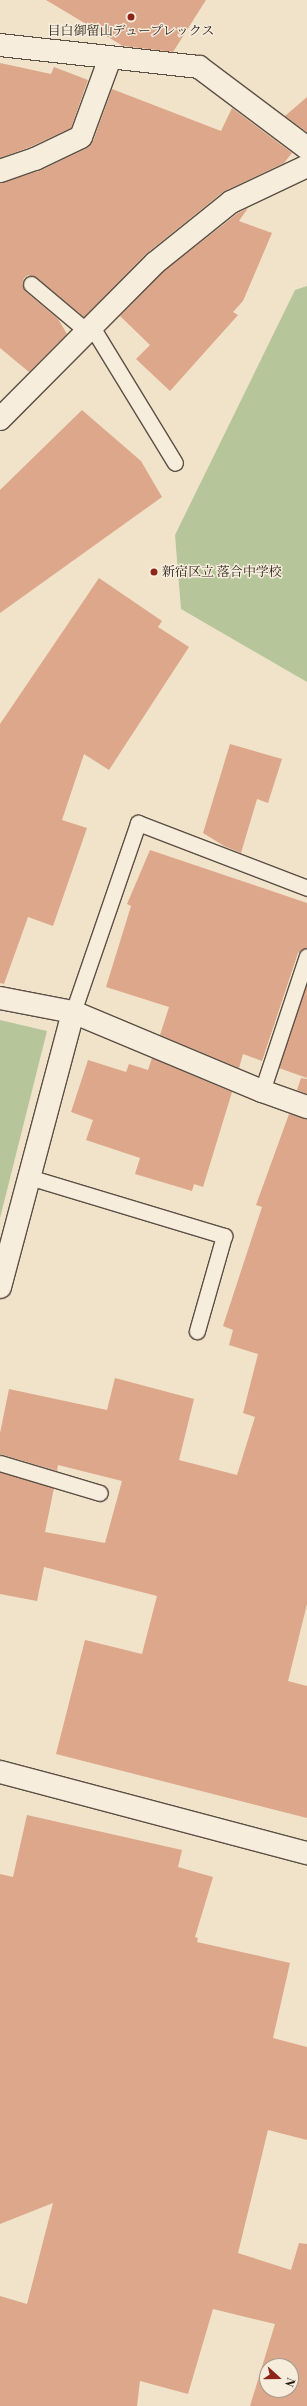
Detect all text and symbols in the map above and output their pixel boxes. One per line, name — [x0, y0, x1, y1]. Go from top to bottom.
marker: 目白御留山デュープレックス — [126, 12, 136, 22]
place label: 目白御留山デュープレックス — [47, 23, 215, 39]
place label: 新宿区立 落合中学校 — [162, 564, 282, 580]
marker: 新宿区立 落合中学校 — [149, 567, 159, 577]
north arrow — [259, 2358, 299, 2398]
text: N — [281, 2375, 297, 2389]

